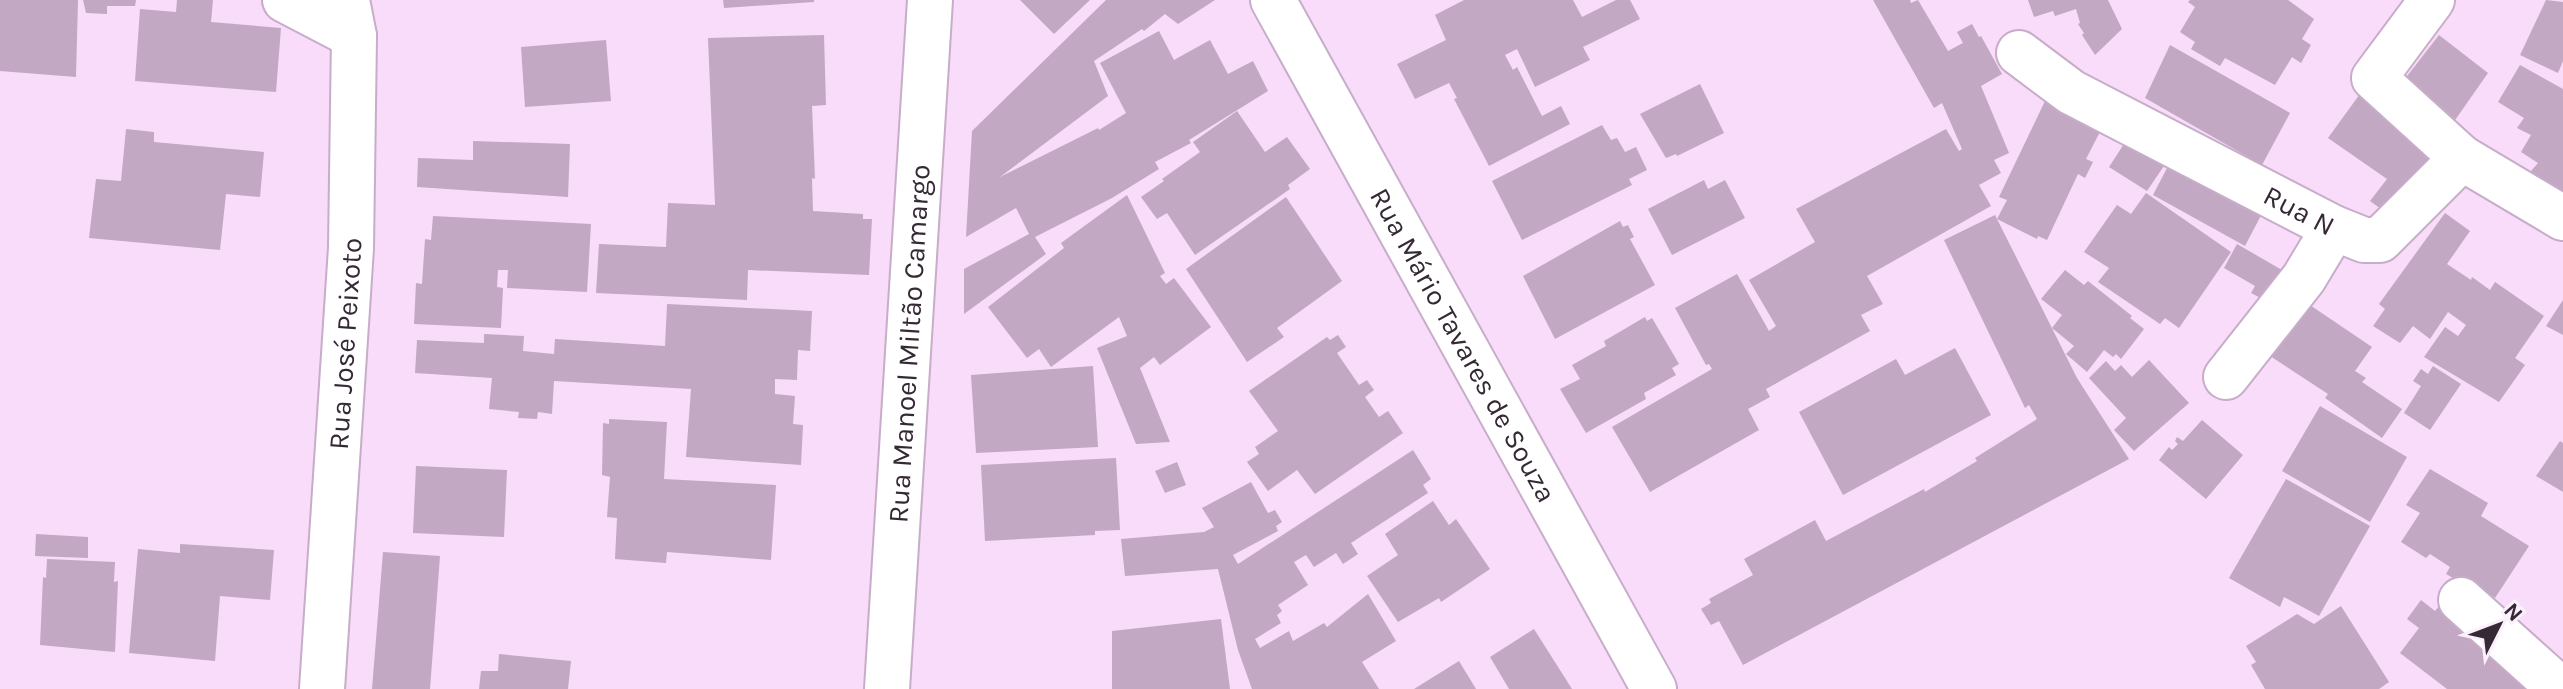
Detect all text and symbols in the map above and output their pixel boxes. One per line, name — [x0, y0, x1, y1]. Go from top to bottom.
street label: Rua Manoel Miltão Camargo — [881, 163, 936, 524]
street label: Rua N — [2258, 178, 2340, 242]
street label: Rua Mário Tavares de Souza — [1364, 182, 1564, 508]
street label: Rua José Peixoto — [321, 238, 368, 451]
north arrow — [2459, 585, 2539, 665]
text: N — [2498, 598, 2528, 627]

